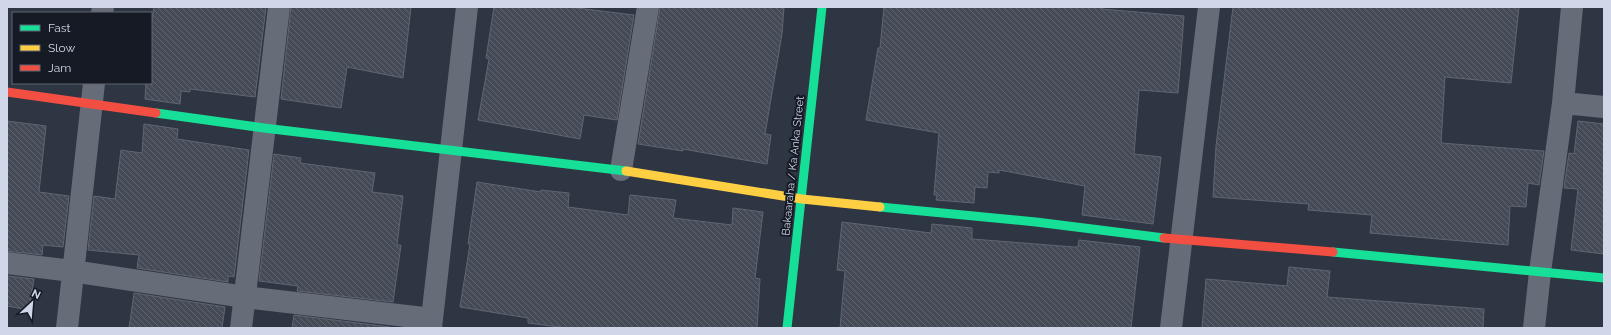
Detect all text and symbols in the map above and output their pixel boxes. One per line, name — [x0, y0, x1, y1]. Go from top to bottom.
legend — [12, 12, 152, 84]
text: Fast — [48, 21, 71, 35]
text: Slow — [48, 41, 75, 55]
text: Jam — [48, 61, 71, 75]
street label: Bakaaraha / Ka Anka Street — [779, 95, 807, 236]
north arrow — [12, 283, 52, 323]
text: N — [30, 287, 43, 302]

